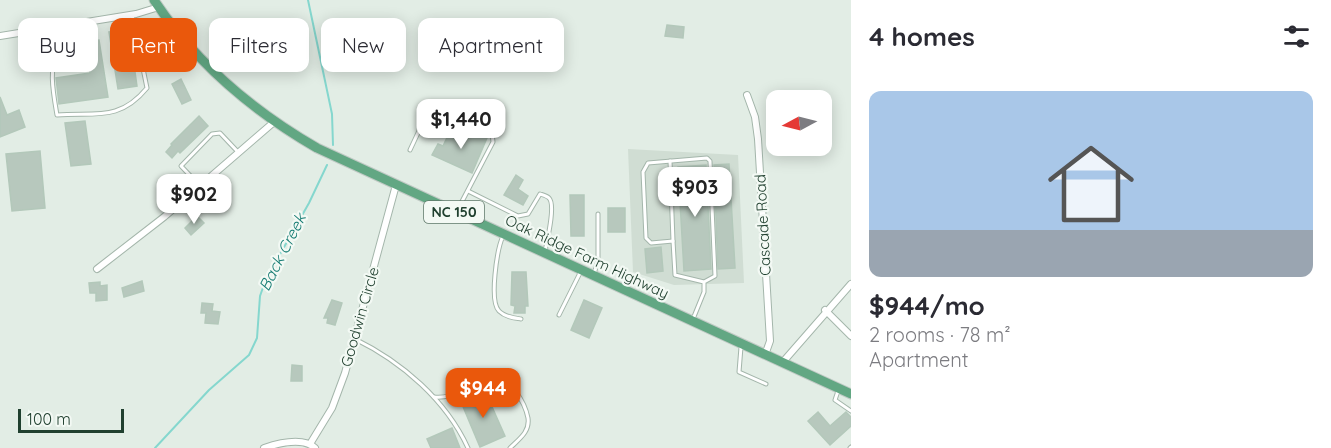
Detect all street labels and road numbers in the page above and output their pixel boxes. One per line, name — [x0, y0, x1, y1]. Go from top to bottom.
street label: Cascade Road — [750, 174, 775, 276]
road number: NC 150 — [424, 201, 484, 223]
street label: Oak Ridge Farm Highway — [502, 210, 672, 303]
street label: Goodwin Circle — [336, 265, 383, 369]

